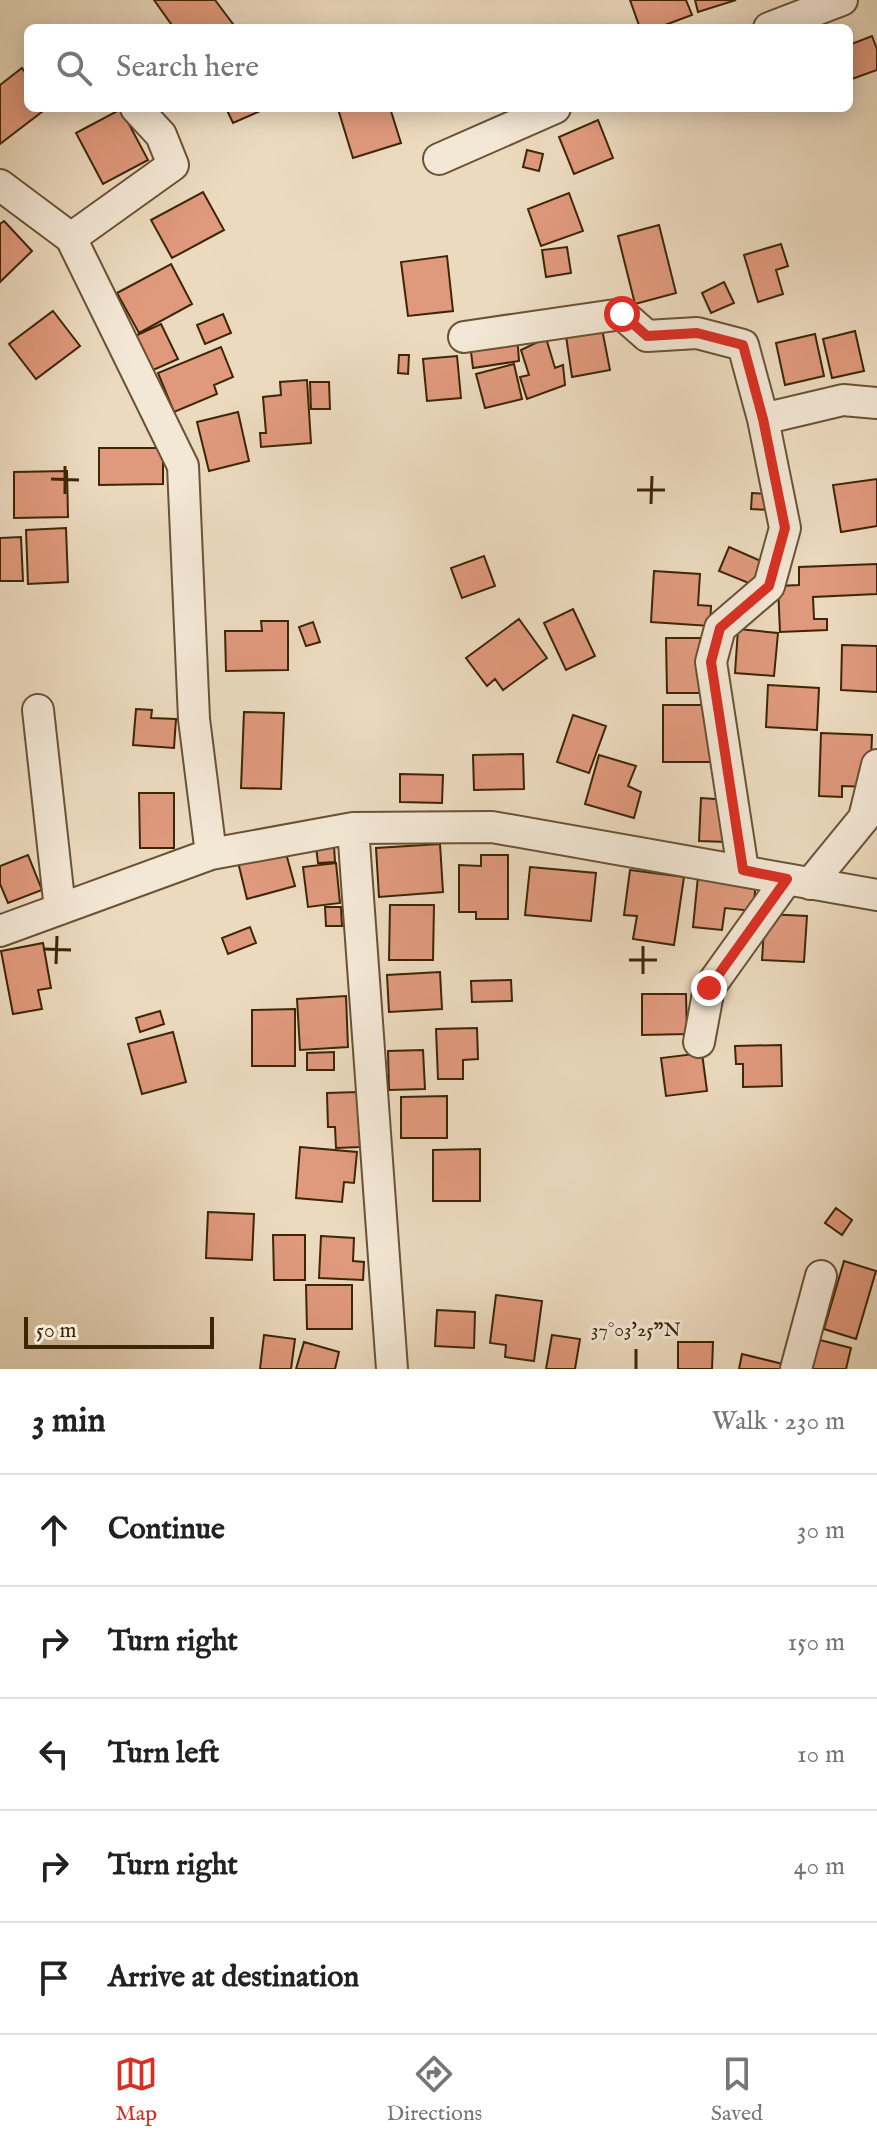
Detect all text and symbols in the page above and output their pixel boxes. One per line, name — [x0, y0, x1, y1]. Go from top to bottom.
search box — [24, 24, 853, 112]
icon: search — [52, 46, 96, 90]
text: Search here — [116, 49, 259, 87]
route start — [604, 296, 640, 332]
route end — [691, 970, 727, 1006]
scale bar — [24, 1313, 214, 1349]
text: 50 m — [36, 1317, 77, 1345]
text: 37°03'25"N — [591, 1318, 681, 1343]
text: 3 min — [32, 1400, 106, 1443]
text: Walk · 230 m — [712, 1405, 845, 1438]
icon: ahead — [32, 1508, 76, 1552]
text: Continue — [108, 1511, 225, 1549]
text: 30 m — [797, 1514, 845, 1547]
icon: right — [32, 1620, 76, 1664]
text: Turn right — [108, 1623, 238, 1661]
text: 150 m — [787, 1626, 845, 1659]
icon: left — [32, 1732, 76, 1776]
text: Turn left — [108, 1735, 219, 1773]
text: 10 m — [797, 1738, 845, 1771]
icon: right — [32, 1844, 76, 1888]
text: Turn right — [108, 1847, 238, 1885]
text: 40 m — [794, 1850, 845, 1883]
icon: arrive — [32, 1956, 76, 2000]
text: Arrive at destination — [108, 1959, 359, 1997]
tab: Map — [114, 2052, 158, 2128]
tab: Directions — [387, 2052, 482, 2128]
tab: Saved — [711, 2052, 763, 2128]

